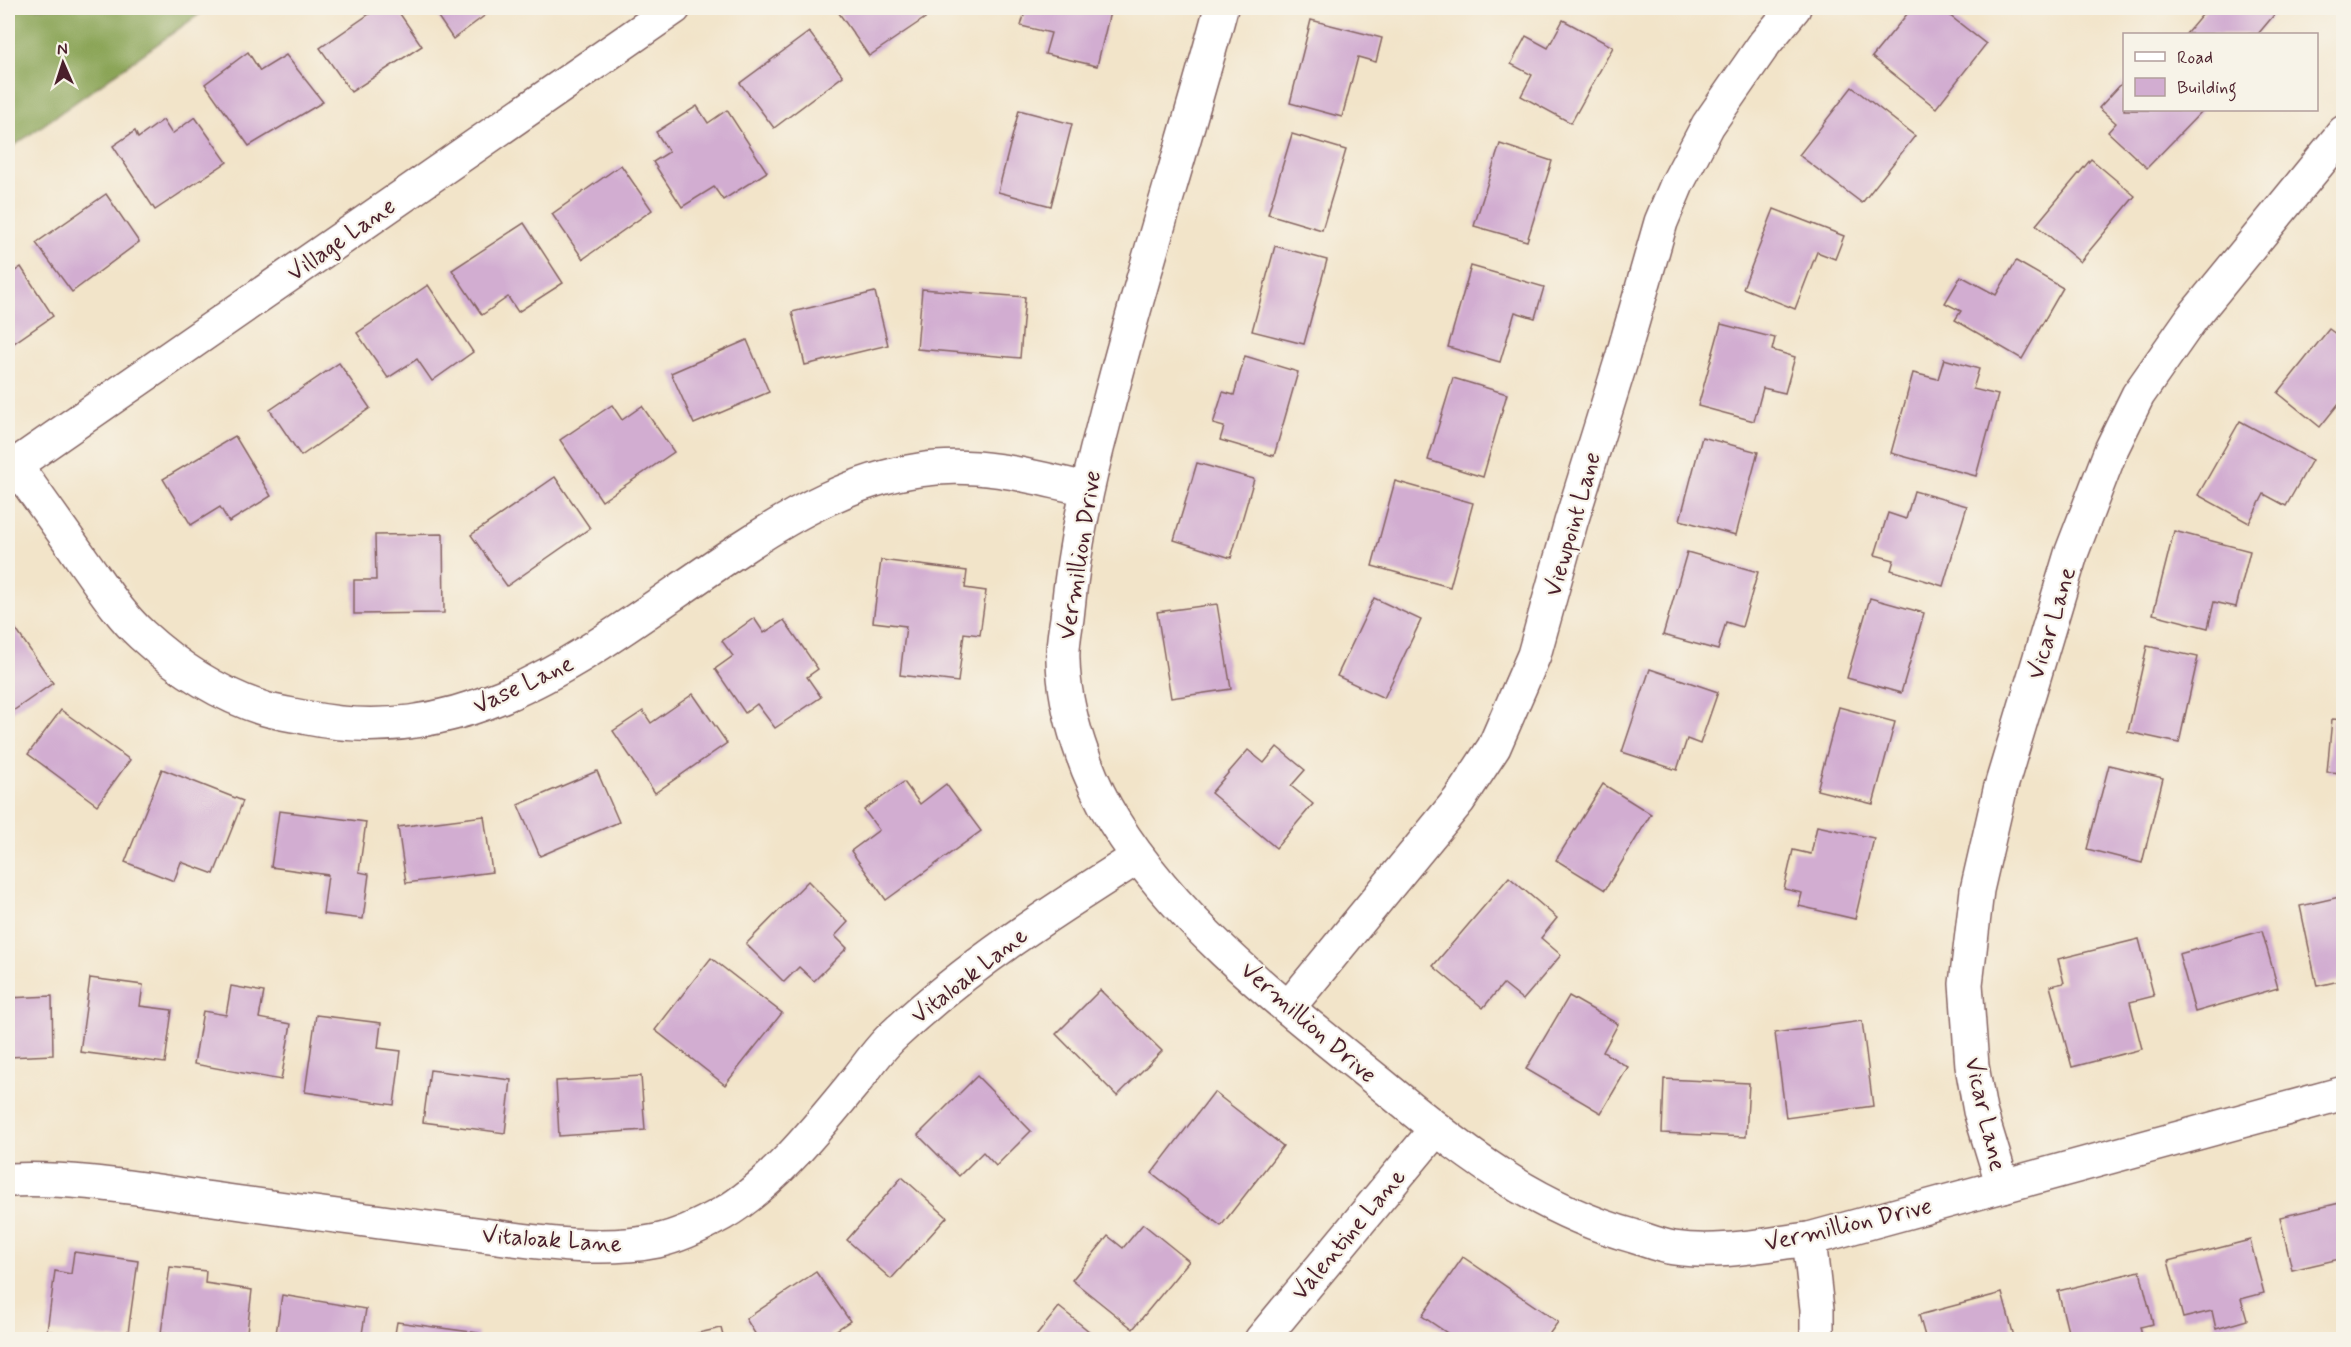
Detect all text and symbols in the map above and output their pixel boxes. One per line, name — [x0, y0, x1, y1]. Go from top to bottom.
north arrow — [33, 33, 93, 93]
legend — [2123, 33, 2318, 111]
text: N — [56, 39, 68, 60]
text: Road — [2177, 46, 2213, 70]
text: Building — [2177, 76, 2237, 102]
street label: Village Lane — [281, 191, 402, 289]
street label: Viewpoint Lane — [1538, 449, 1609, 600]
street label: Vermillion Drive — [1052, 468, 1109, 642]
street label: Vicar Lane — [2021, 563, 2084, 683]
street label: Vase Lane — [468, 649, 579, 722]
street label: Vitaloak Lane — [905, 921, 1035, 1032]
street label: Vermillion Drive — [1233, 955, 1383, 1091]
street label: Vicar Lane — [1956, 1054, 2013, 1174]
street label: Valentine Lane — [1285, 1163, 1413, 1307]
street label: Vermillion Drive — [1762, 1191, 1935, 1260]
street label: Vitaloak Lane — [481, 1220, 623, 1261]

